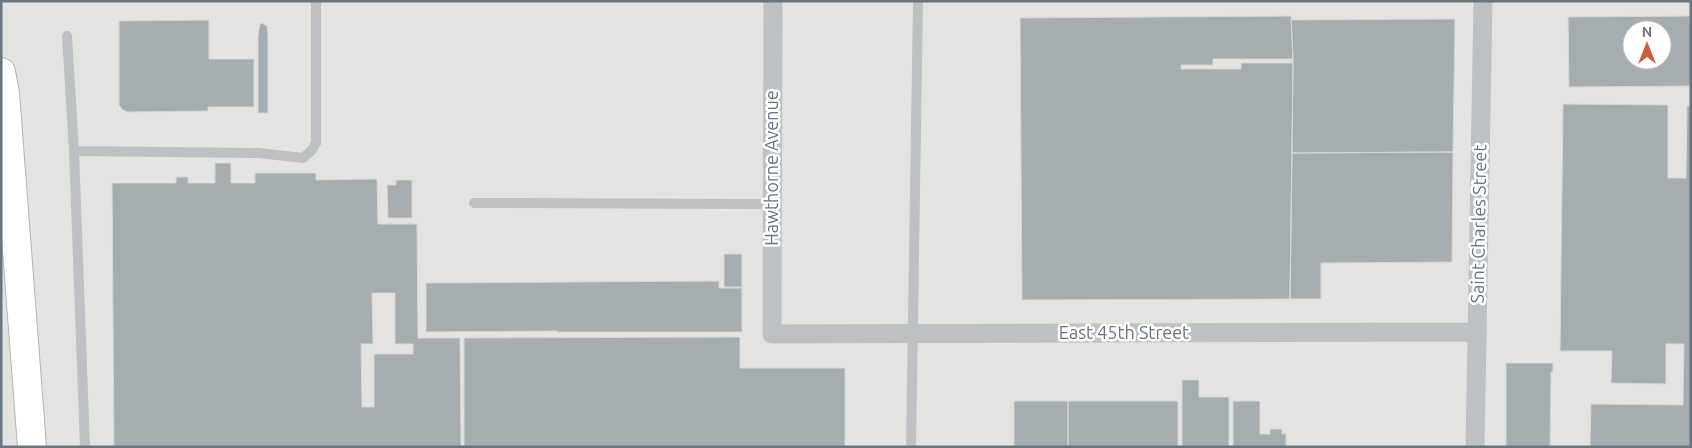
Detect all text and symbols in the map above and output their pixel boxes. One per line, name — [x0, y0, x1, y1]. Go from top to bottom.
north arrow — [1622, 20, 1672, 70]
text: N — [1642, 24, 1652, 40]
street label: Hawthorne Avenue — [761, 90, 781, 246]
street label: Saint Charles Street — [1467, 144, 1489, 304]
street label: East 45th Street — [1059, 322, 1189, 342]

